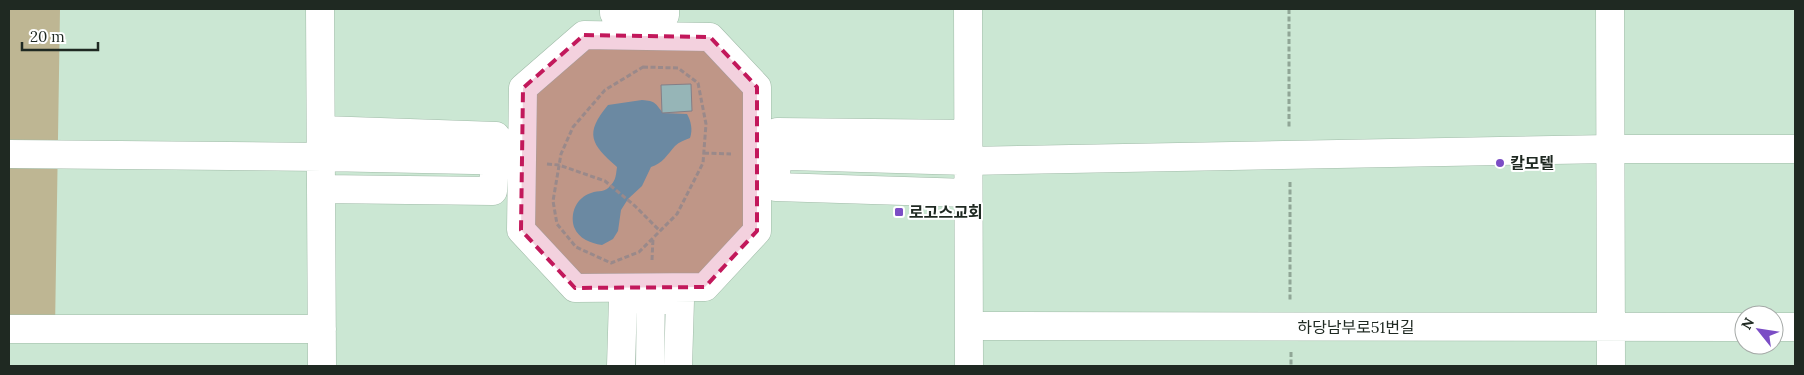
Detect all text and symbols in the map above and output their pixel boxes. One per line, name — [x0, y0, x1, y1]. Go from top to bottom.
scale bar — [22, 20, 99, 52]
text: 20 m — [30, 27, 65, 46]
place label: 칼모텔 — [1510, 153, 1554, 173]
marker: 칼모텔 — [1494, 157, 1506, 169]
place label: 로고스교회 — [909, 202, 983, 222]
marker: 로고스교회 — [893, 206, 905, 218]
north arrow — [1734, 305, 1784, 355]
text: N — [1737, 314, 1758, 333]
street label: 하당남부로51번길 — [1297, 317, 1415, 337]

